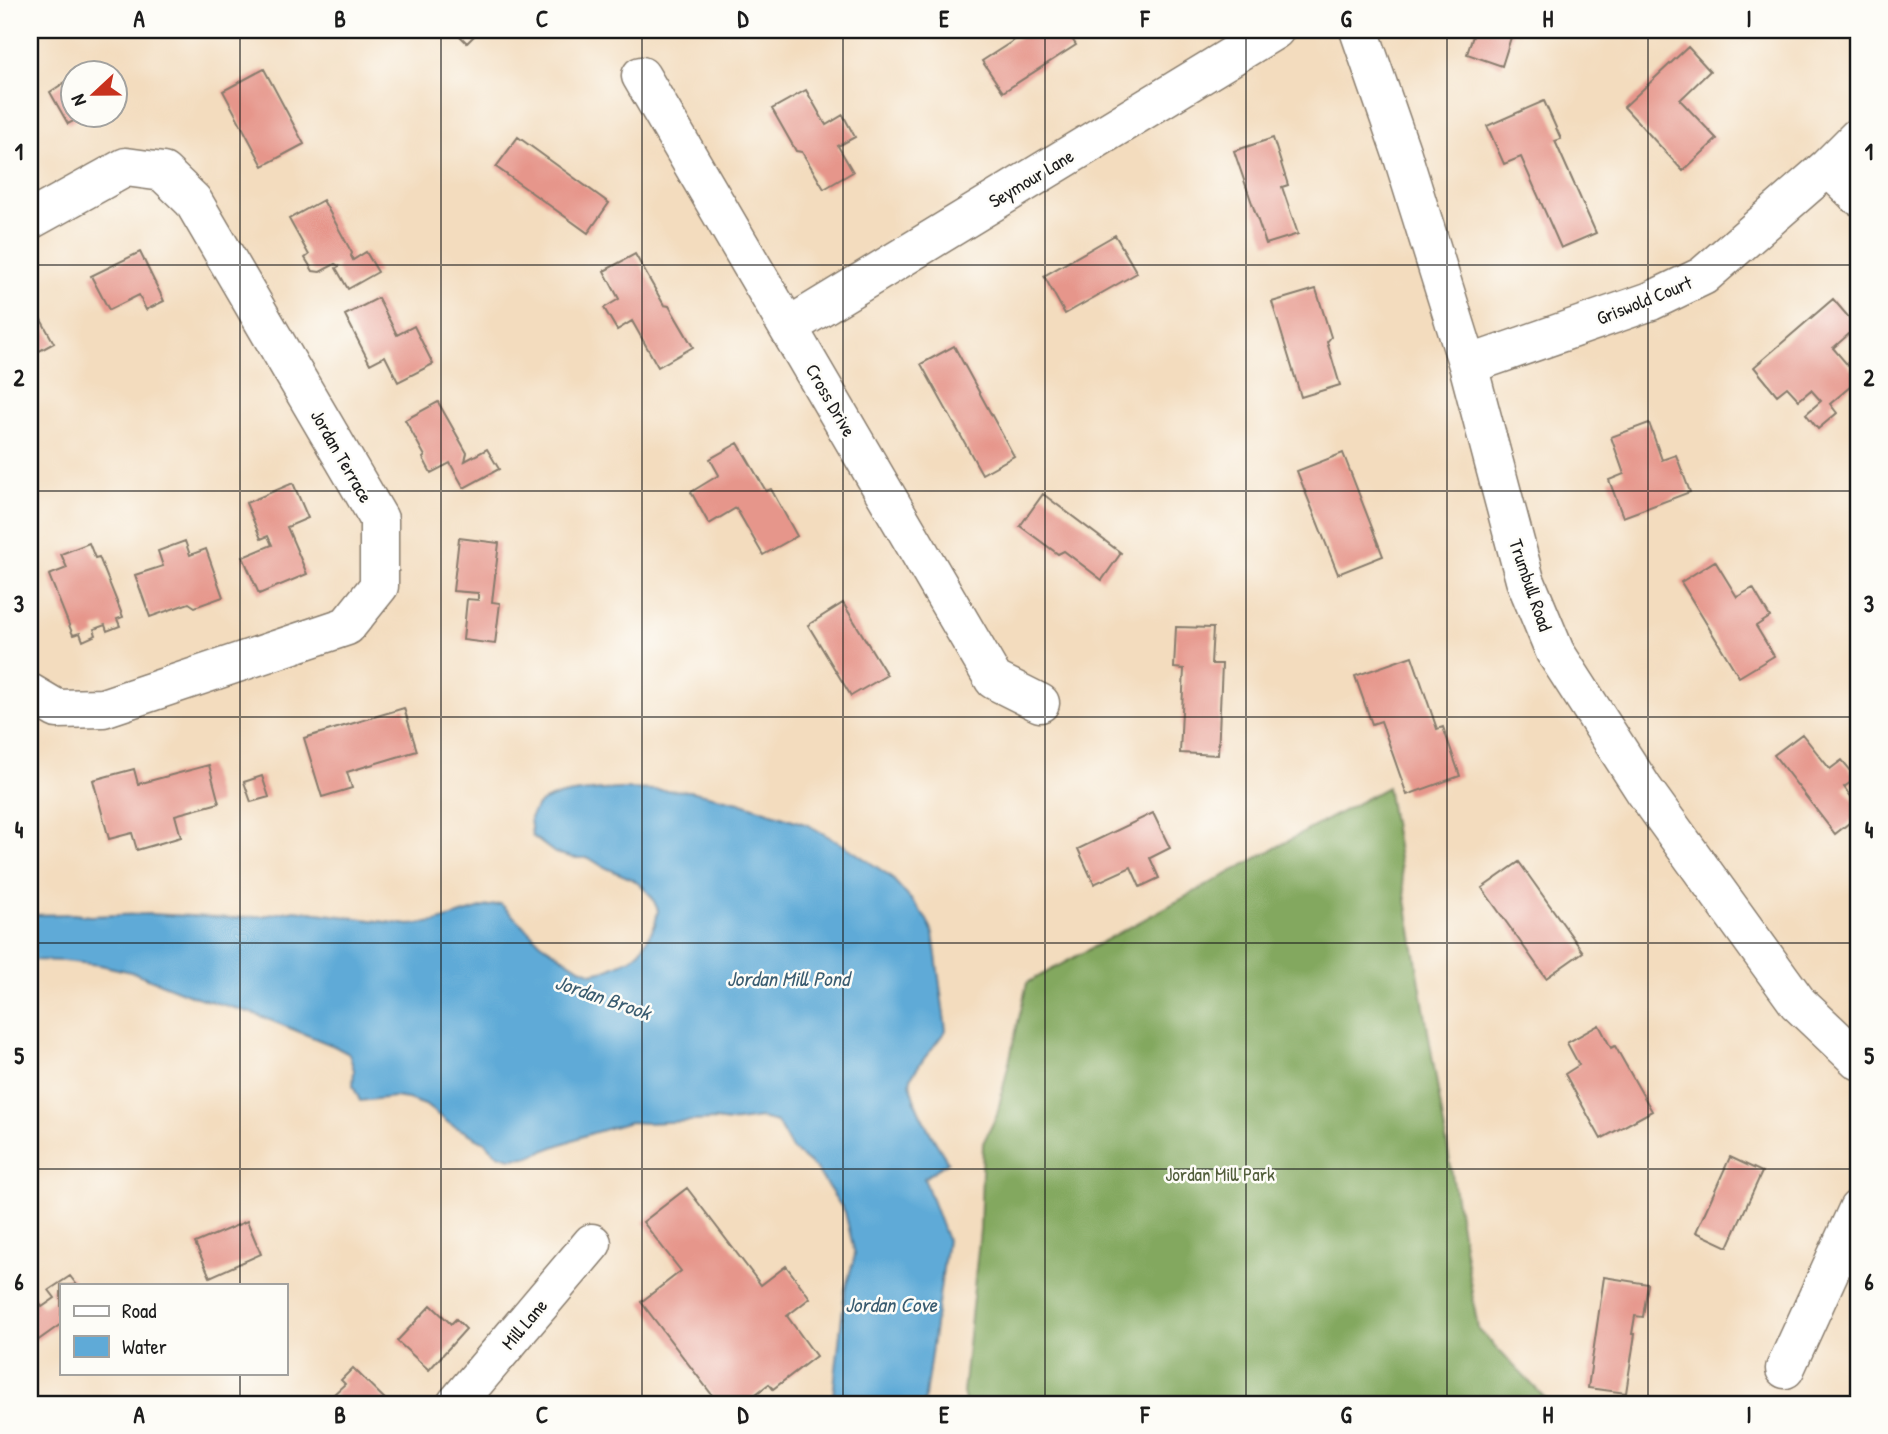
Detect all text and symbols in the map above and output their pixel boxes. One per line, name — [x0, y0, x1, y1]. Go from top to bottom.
text: A — [133, 3, 145, 34]
text: B — [334, 3, 346, 34]
text: C — [536, 3, 548, 34]
text: D — [738, 3, 750, 34]
text: E — [939, 3, 950, 34]
text: F — [1140, 3, 1151, 34]
text: G — [1340, 3, 1352, 34]
text: H — [1543, 3, 1554, 34]
text: I — [1746, 3, 1752, 34]
north arrow — [60, 60, 130, 130]
text: N — [64, 91, 92, 110]
text: 1 — [15, 136, 23, 167]
text: 1 — [1865, 136, 1873, 167]
street label: Seymour Lane — [984, 142, 1079, 214]
street label: Griswold Court — [1592, 269, 1696, 331]
street label: Cross Drive — [800, 359, 863, 442]
text: 2 — [14, 362, 25, 393]
text: 2 — [1864, 362, 1875, 393]
street label: Jordan Terrace — [305, 405, 379, 508]
street label: Trumbull Road — [1503, 535, 1559, 635]
text: 3 — [14, 588, 24, 619]
text: 3 — [1864, 588, 1874, 619]
text: 4 — [15, 814, 24, 845]
text: 4 — [1865, 814, 1874, 845]
water label: Jordan Mill Pond — [727, 964, 853, 993]
water label: Jordan Brook — [551, 967, 657, 1028]
text: 5 — [14, 1040, 24, 1071]
text: 5 — [1864, 1040, 1874, 1071]
park label: Jordan Mill Park — [1165, 1161, 1275, 1187]
text: 6 — [14, 1266, 24, 1297]
text: 6 — [1864, 1266, 1874, 1297]
legend — [60, 1284, 287, 1374]
water label: Jordan Cove — [845, 1290, 939, 1319]
street label: Mill Lane — [495, 1293, 553, 1355]
text: Road — [122, 1296, 156, 1325]
text: Water — [122, 1332, 167, 1361]
text: A — [133, 1399, 145, 1430]
text: B — [334, 1399, 346, 1430]
text: C — [536, 1399, 548, 1430]
text: D — [738, 1399, 750, 1430]
text: E — [939, 1399, 950, 1430]
text: F — [1140, 1399, 1151, 1430]
text: G — [1340, 1399, 1352, 1430]
text: H — [1543, 1399, 1554, 1430]
text: I — [1746, 1399, 1752, 1430]

